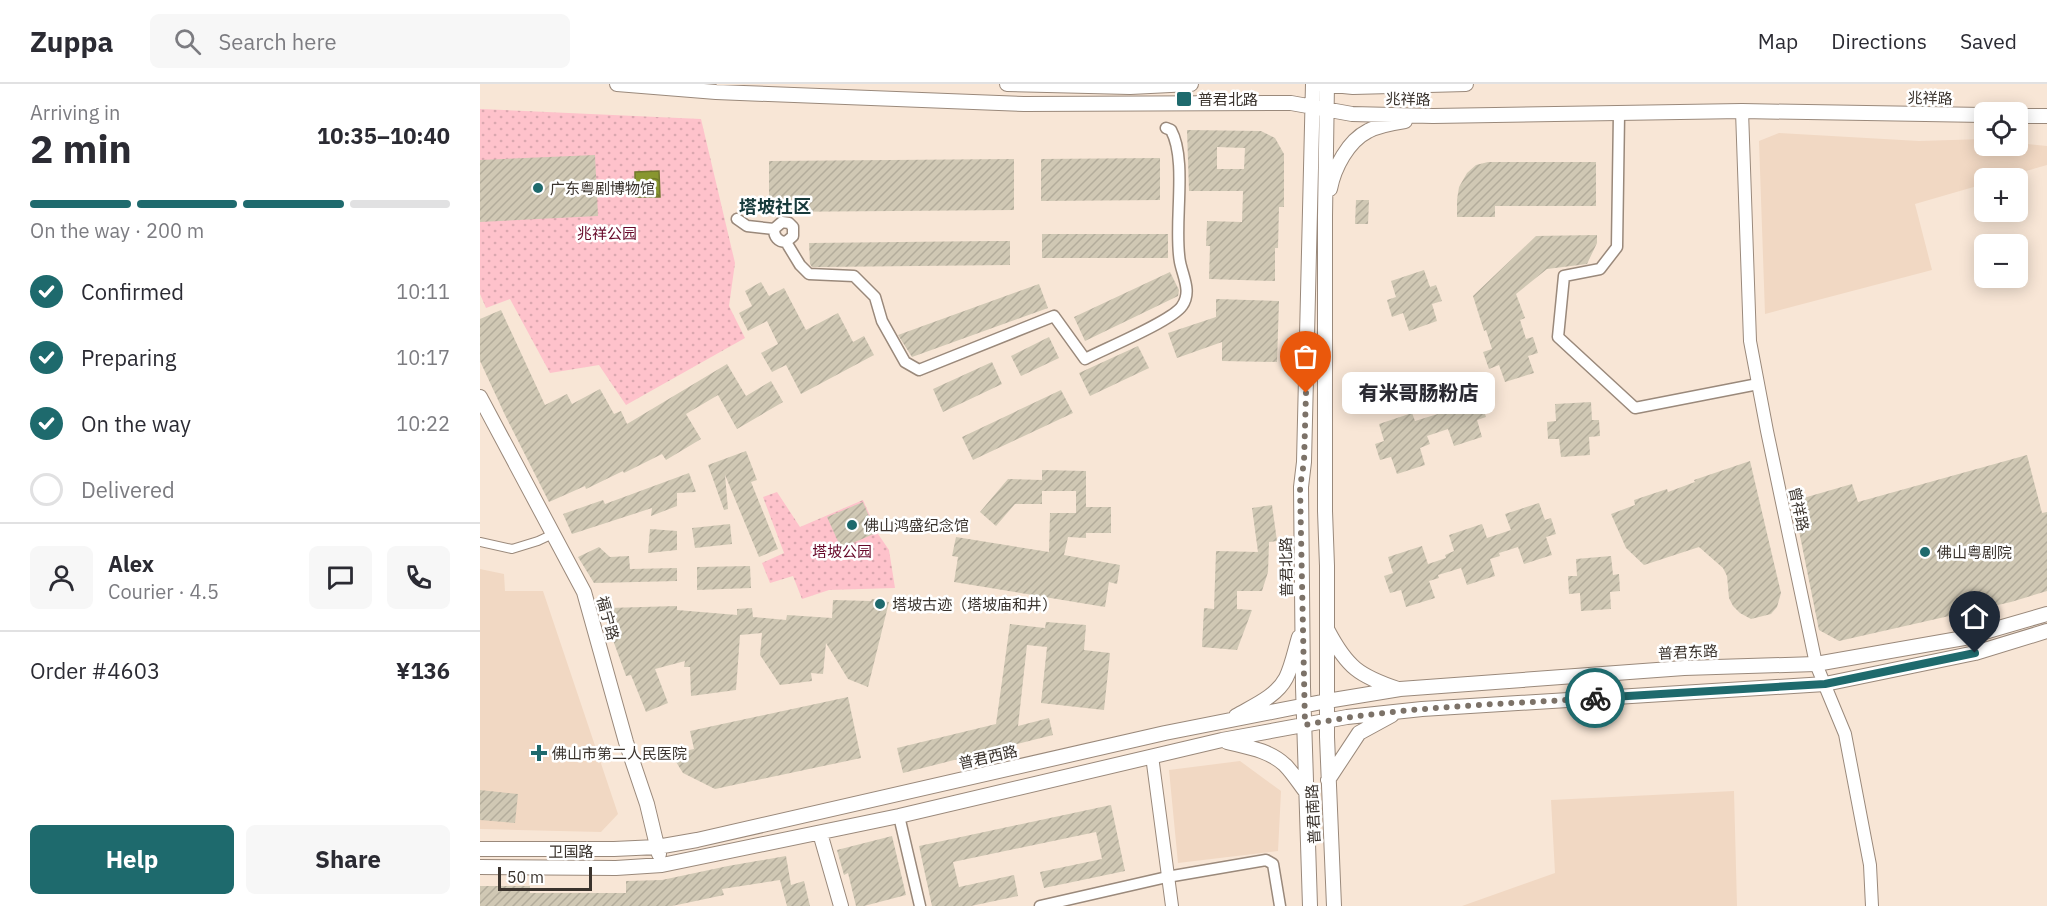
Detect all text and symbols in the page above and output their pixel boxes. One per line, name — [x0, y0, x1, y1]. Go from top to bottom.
search box — [150, 14, 570, 68]
text: Zuppa — [30, 23, 114, 60]
icon: search — [171, 25, 204, 58]
text: Search here — [219, 27, 336, 56]
text: Map — [1758, 27, 1798, 55]
text: Directions — [1831, 27, 1927, 55]
text: Saved — [1960, 27, 2017, 55]
street label: 兆祥路 — [1907, 88, 1953, 108]
street label: 兆祥路 — [1385, 89, 1431, 109]
marker: 普君北路 — [1175, 90, 1193, 108]
place label: 普君北路 — [1198, 90, 1258, 109]
text: Arriving in — [30, 99, 120, 126]
map controls — [1974, 102, 2028, 288]
button: locate — [1974, 102, 2028, 156]
text: 10:35–10:40 — [317, 121, 450, 150]
text: 2 min — [30, 123, 132, 174]
button: + — [1974, 168, 2028, 222]
place label: 广东粤剧博物馆 — [550, 179, 655, 198]
marker: 广东粤剧博物馆 — [531, 181, 545, 195]
district label: 塔坡社区 — [739, 195, 811, 218]
text: On the way · 200 m — [30, 217, 204, 244]
park label: 兆祥公园 — [577, 224, 637, 243]
button: − — [1974, 234, 2028, 288]
icon: check — [30, 275, 63, 308]
text: Confirmed — [81, 277, 184, 306]
text: 10:11 — [396, 278, 450, 305]
pin — [1280, 331, 1331, 393]
icon: bag — [1289, 340, 1322, 373]
icon: check — [30, 341, 63, 374]
text: Preparing — [81, 343, 176, 372]
text: 10:17 — [396, 344, 450, 371]
callout: 有米哥肠粉店 — [1342, 372, 1495, 414]
text: 有米哥肠粉店 — [1359, 379, 1479, 406]
icon: check — [30, 407, 63, 440]
text: On the way — [81, 409, 191, 438]
text: 10:22 — [396, 410, 450, 437]
text: Delivered — [81, 475, 175, 504]
street label: 曾祥路 — [1785, 485, 1813, 533]
place label: 佛山鸿盛纪念馆 — [864, 516, 969, 535]
marker: 佛山鸿盛纪念馆 — [845, 518, 859, 532]
street label: 普君北路 — [1276, 537, 1296, 597]
park label: 塔坡公园 — [812, 542, 872, 561]
place label: 佛山粤剧院 — [1937, 543, 2012, 562]
marker: 佛山粤剧院 — [1918, 545, 1932, 559]
button: person — [30, 546, 93, 609]
button: chat — [309, 546, 372, 609]
button: phone — [387, 546, 450, 609]
text: Alex — [108, 549, 154, 578]
text: Courier · 4.5 — [108, 578, 219, 605]
pin — [1949, 591, 2000, 653]
street label: 福宁路 — [593, 594, 623, 642]
place label: 塔坡古迹（塔坡庙和井） — [892, 595, 1057, 614]
marker: 塔坡古迹（塔坡庙和井） — [873, 597, 887, 611]
icon: home — [1958, 600, 1991, 633]
street label: 普君东路 — [1658, 641, 1718, 663]
text: Order #4603 — [30, 656, 160, 685]
text: ¥136 — [396, 656, 450, 685]
courier — [1565, 668, 1625, 728]
icon: bike — [1579, 682, 1612, 715]
street label: 普君西路 — [957, 741, 1019, 773]
marker: 佛山市第二人民医院 — [530, 744, 548, 762]
place label: 佛山市第二人民医院 — [552, 744, 687, 763]
street label: 普君南路 — [1302, 784, 1324, 844]
button: Help — [30, 825, 234, 894]
button: Share — [246, 825, 450, 894]
street label: 卫国路 — [548, 842, 594, 861]
scale bar — [498, 864, 592, 892]
text: 50 m — [507, 867, 544, 887]

